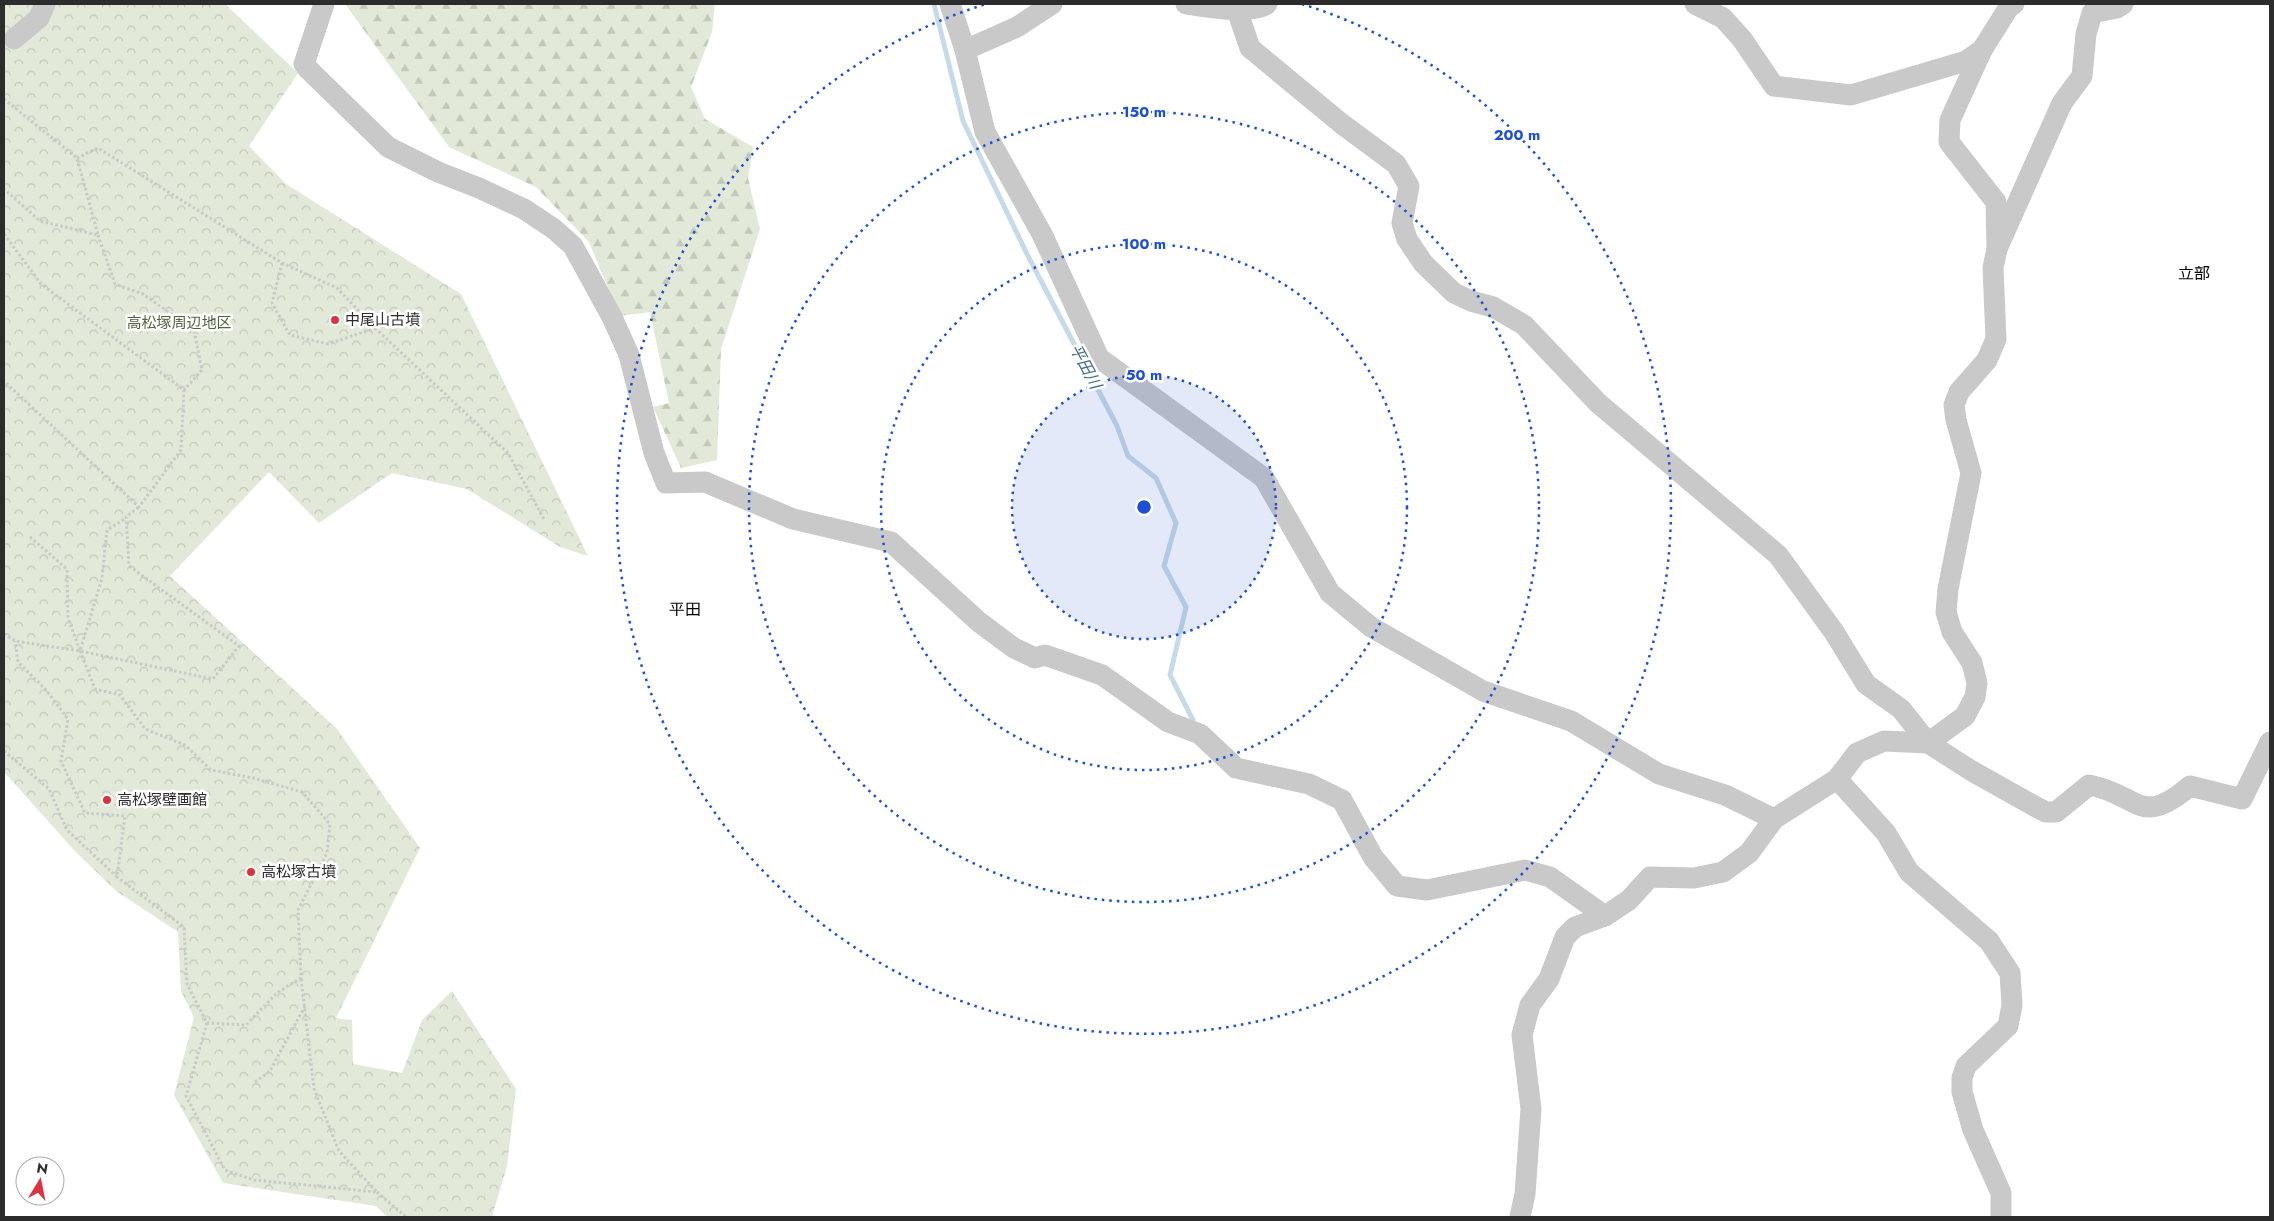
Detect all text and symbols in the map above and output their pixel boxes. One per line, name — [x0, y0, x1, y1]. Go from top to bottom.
text: 150 m — [1122, 101, 1166, 123]
text: 200 m — [1494, 124, 1540, 146]
text: 100 m — [1122, 233, 1166, 255]
district label: 立部 — [2178, 262, 2210, 285]
place label: 中尾山古墳 — [345, 309, 420, 331]
park label: 高松塚周辺地区 — [126, 312, 232, 334]
marker: 中尾山古墳 — [329, 314, 341, 326]
water label: 平田川 — [1064, 340, 1108, 395]
text: 50 m — [1126, 364, 1162, 386]
centre of rings — [1135, 498, 1153, 516]
district label: 平田 — [669, 598, 701, 621]
place label: 高松塚壁画館 — [117, 789, 207, 811]
marker: 高松塚壁画館 — [101, 794, 113, 806]
place label: 高松塚古墳 — [261, 861, 336, 883]
marker: 高松塚古墳 — [245, 866, 257, 878]
north arrow — [15, 1156, 65, 1206]
text: N — [35, 1157, 49, 1179]

